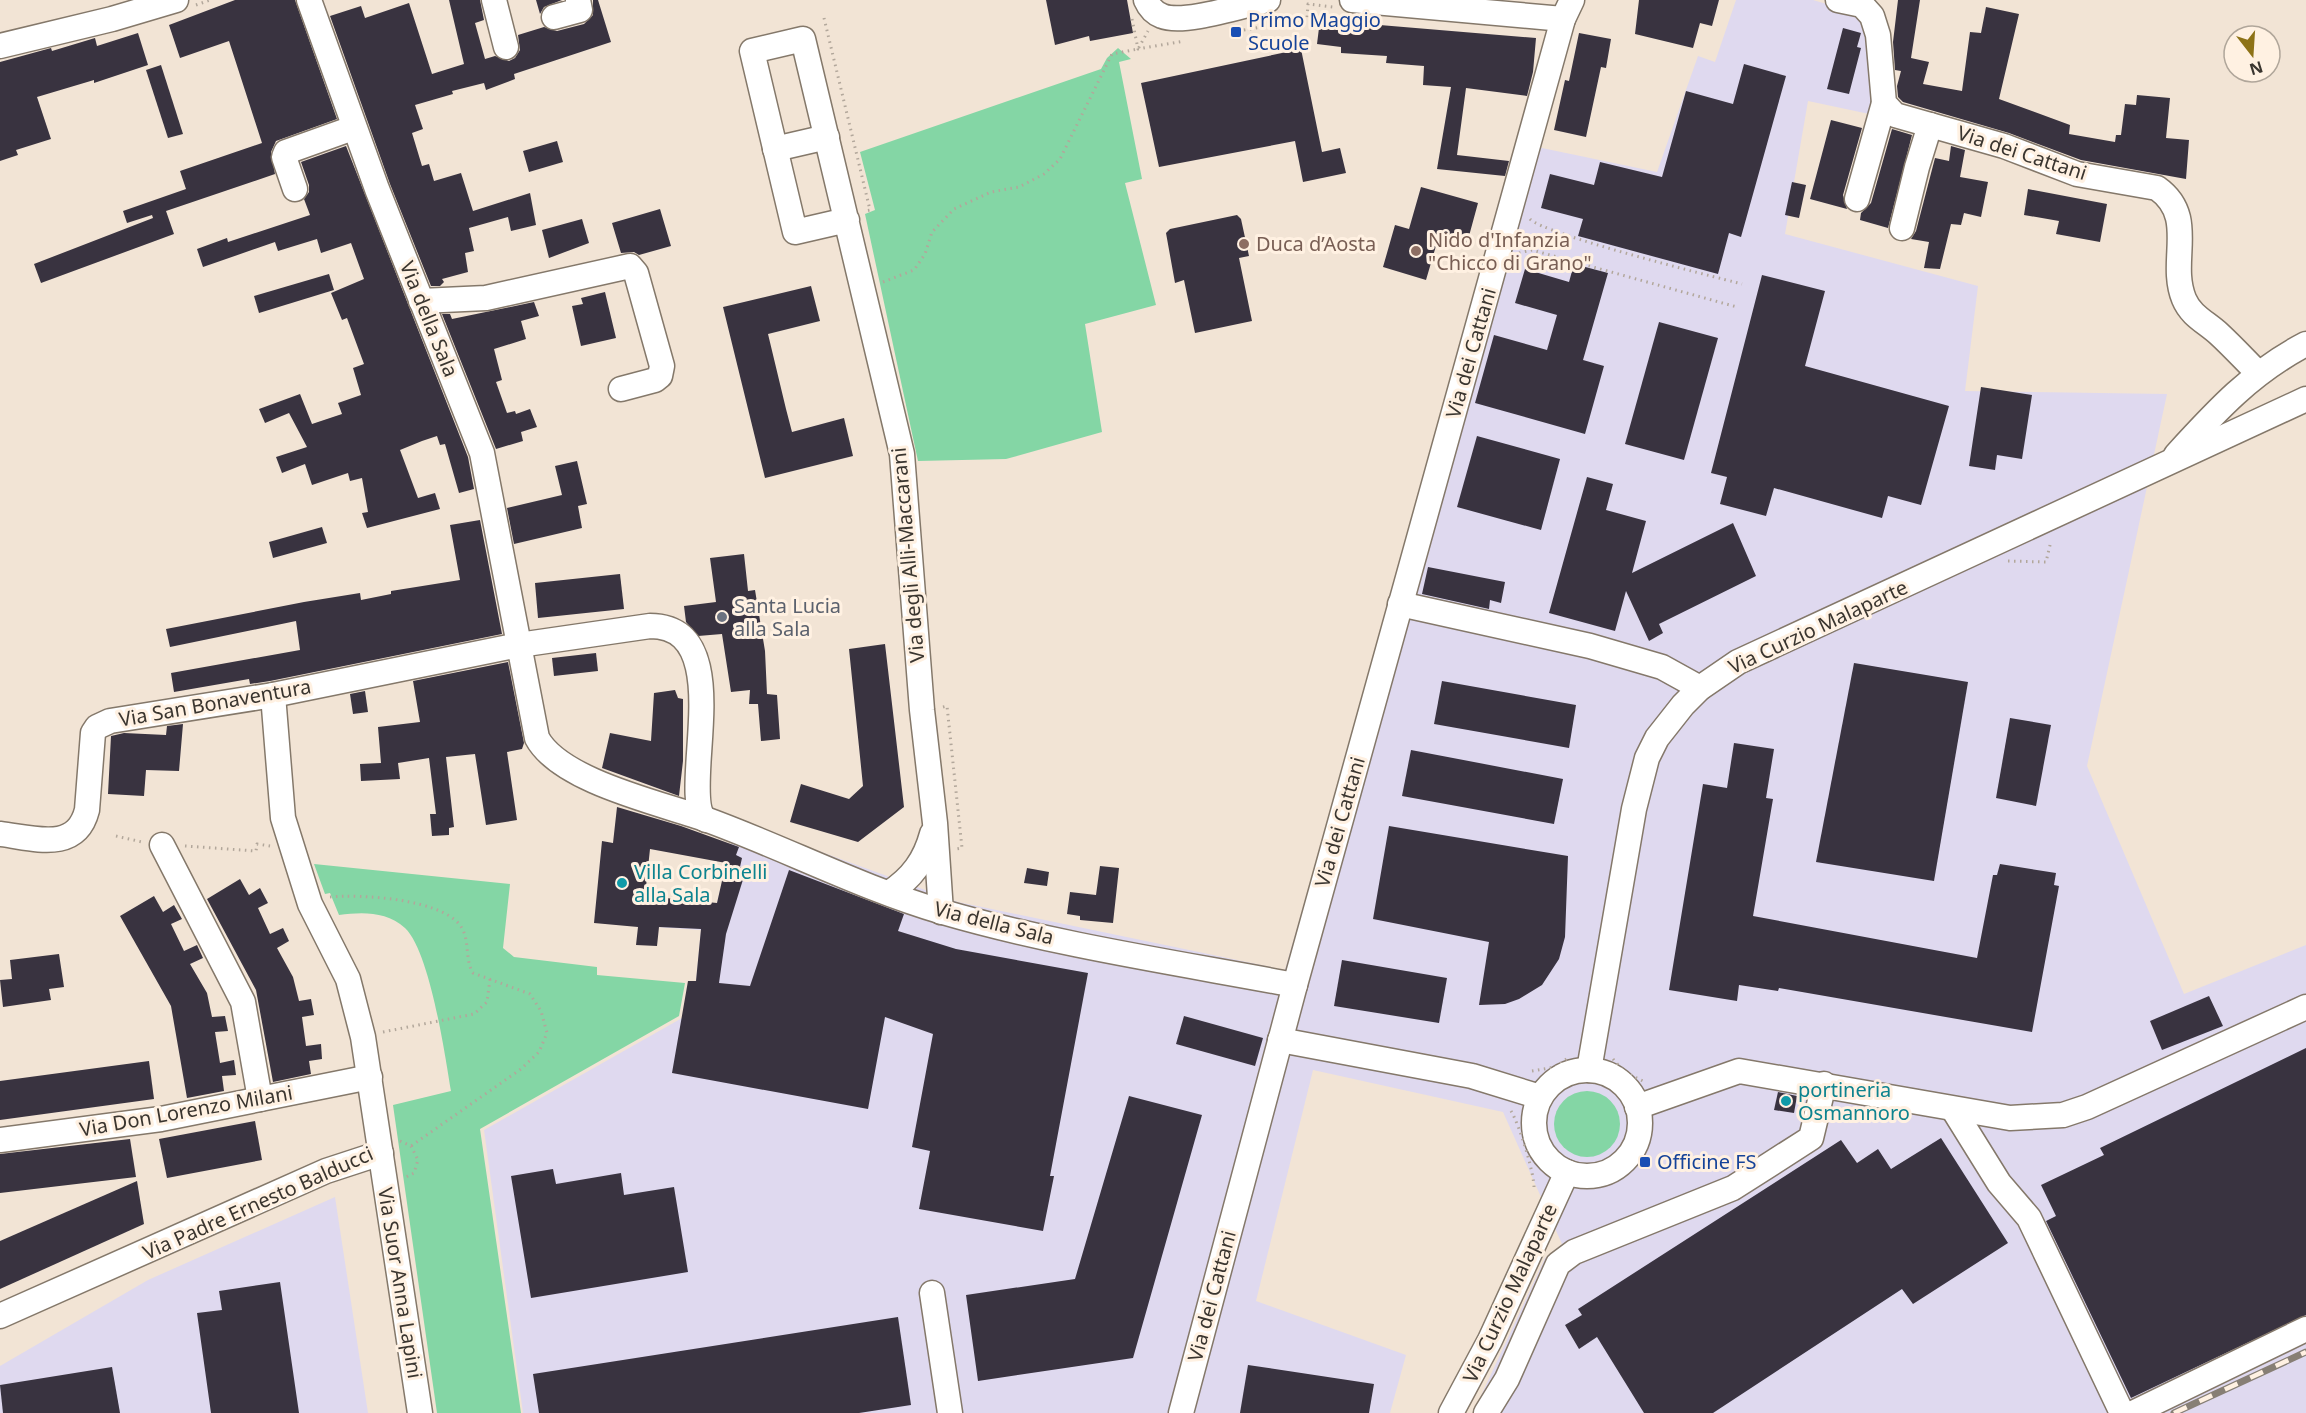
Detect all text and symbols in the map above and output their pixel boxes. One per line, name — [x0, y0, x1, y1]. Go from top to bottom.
place label: Primo Maggio Scuole — [1248, 6, 1381, 56]
north arrow — [2222, 24, 2282, 84]
marker: Primo Maggio Scuole — [1229, 25, 1243, 39]
text: N — [2247, 56, 2266, 81]
street label: Via dei Cattani — [1954, 119, 2090, 186]
place label: Nido d'Infanzia "Chicco di Grano" — [1428, 226, 1592, 276]
place label: Duca d’Aosta — [1256, 230, 1376, 257]
marker: Duca d’Aosta — [1237, 237, 1251, 251]
marker: Nido d'Infanzia "Chicco di Grano" — [1409, 244, 1423, 258]
street label: Via della Sala — [394, 257, 465, 381]
street label: Via dei Cattani — [1439, 284, 1502, 421]
street label: Via degli Alli-Maccarani — [885, 446, 930, 664]
street label: Via Curzio Malaparte — [1724, 573, 1912, 680]
place label: Santa Lucia alla Sala — [734, 592, 841, 642]
marker: Santa Lucia alla Sala — [715, 610, 729, 624]
street label: Via San Bonaventura — [117, 672, 313, 733]
street label: Via dei Cattani — [1308, 753, 1371, 890]
place label: Villa Corbinelli alla Sala — [634, 858, 767, 908]
marker: Villa Corbinelli alla Sala — [615, 876, 629, 890]
street label: Via della Sala — [931, 895, 1057, 950]
place label: portineria Osmannoro — [1798, 1076, 1910, 1126]
street label: Via Don Lorenzo Milani — [77, 1078, 295, 1143]
marker: portineria Osmannoro — [1779, 1094, 1793, 1108]
street label: Via Padre Ernesto Balducci — [139, 1140, 377, 1266]
place label: Officine FS — [1657, 1148, 1757, 1175]
marker: Officine FS — [1638, 1155, 1652, 1169]
street label: Via Suor Anna Lapini — [372, 1185, 429, 1380]
street label: Via Curzio Malaparte — [1456, 1199, 1563, 1387]
street label: Via dei Cattani — [1181, 1227, 1242, 1364]

